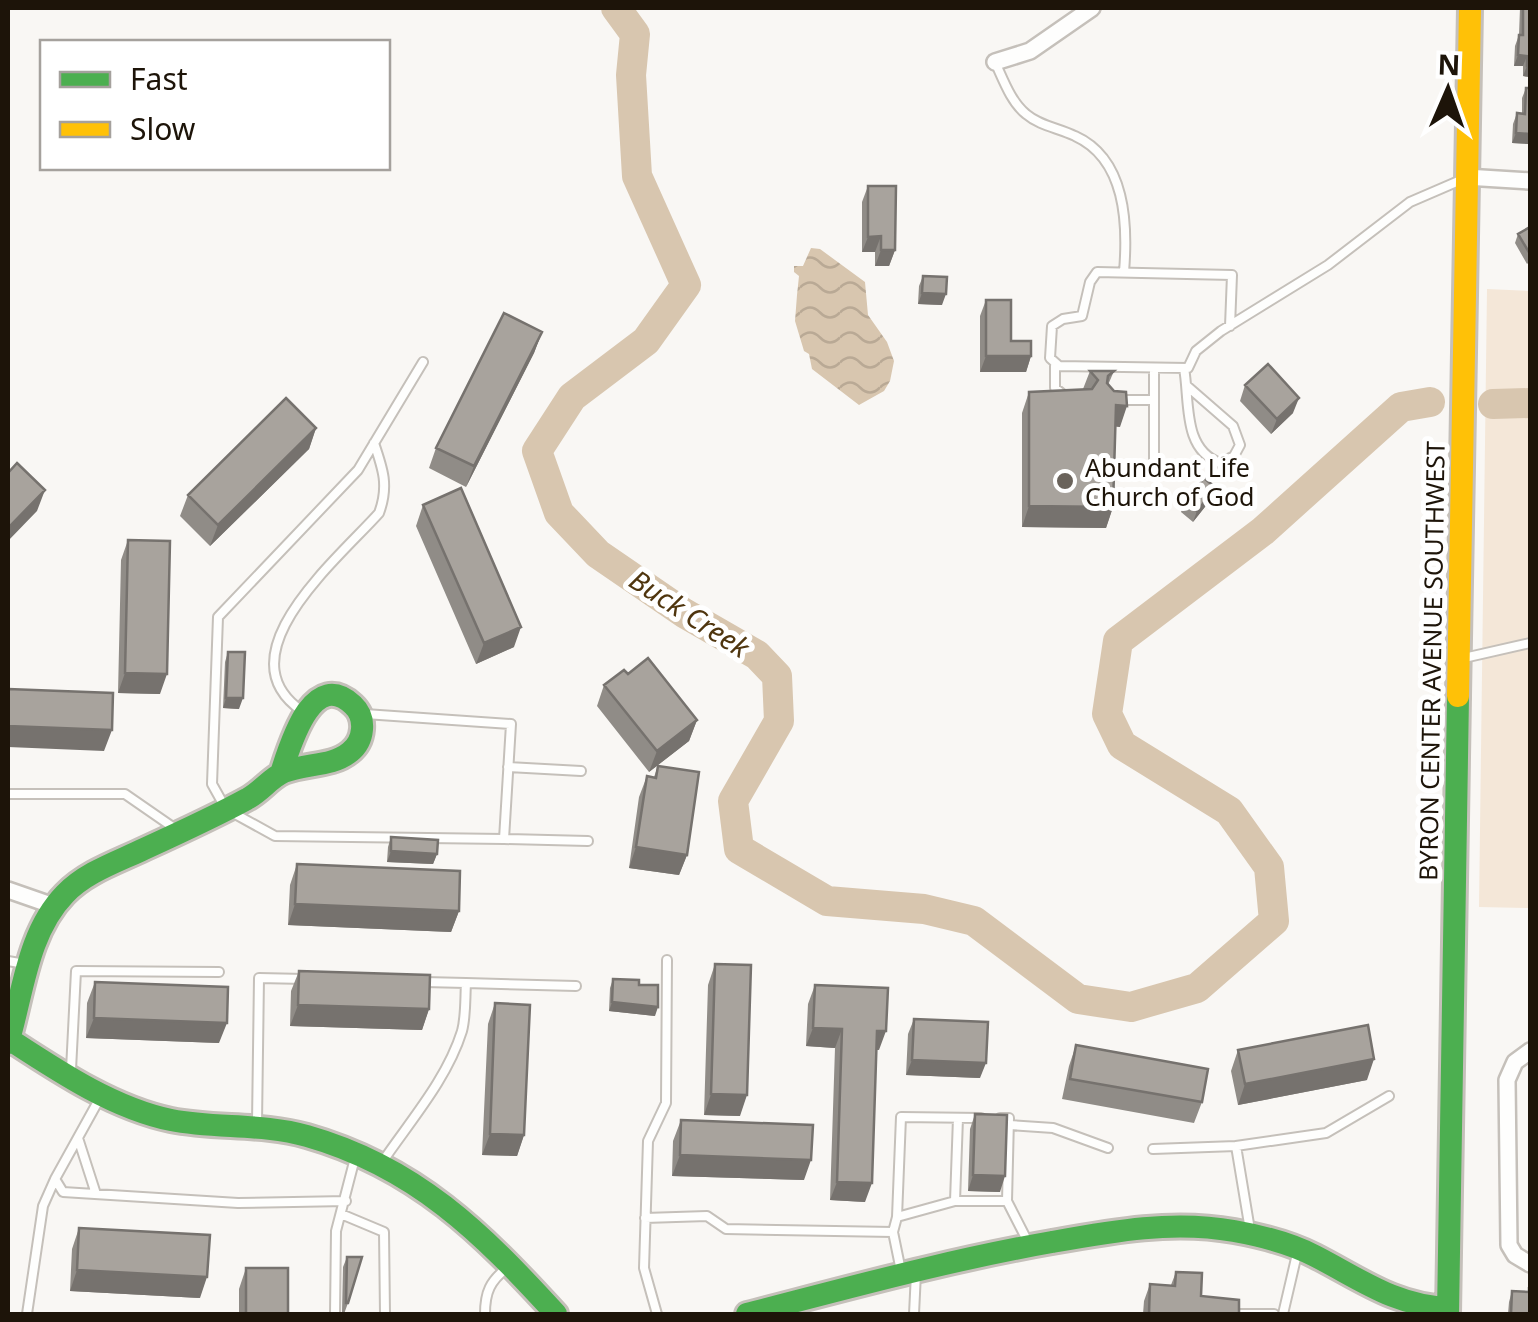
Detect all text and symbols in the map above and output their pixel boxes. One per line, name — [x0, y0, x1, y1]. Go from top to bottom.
legend — [40, 40, 390, 170]
north arrow — [1398, 40, 1498, 140]
text: N — [1437, 45, 1461, 83]
text: Fast — [130, 58, 188, 99]
text: Slow — [130, 108, 196, 149]
street label: BYRON CENTER AVENUE SOUTHWEST — [1410, 441, 1452, 881]
place label: Abundant Life Church of God — [1085, 450, 1254, 513]
marker: Abundant Life Church of God — [1054, 470, 1076, 492]
water label: Buck Creek — [623, 560, 758, 666]

